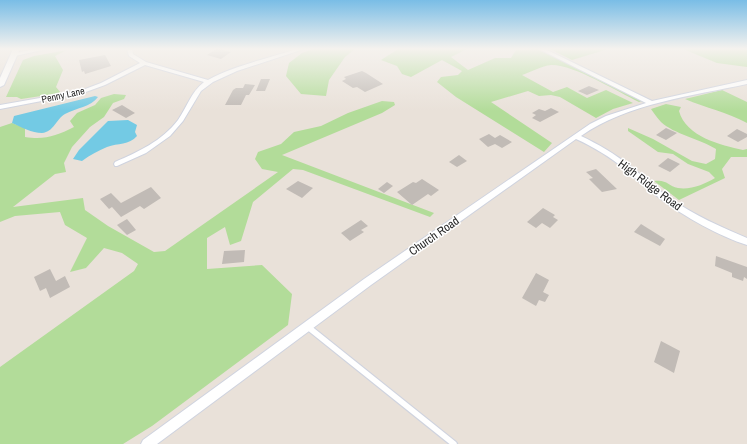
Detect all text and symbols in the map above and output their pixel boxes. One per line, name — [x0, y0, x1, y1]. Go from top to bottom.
street label: Penny Lane — [40, 84, 86, 106]
street label: High Ridge Road — [615, 156, 685, 214]
street label: Church Road — [406, 213, 462, 259]

